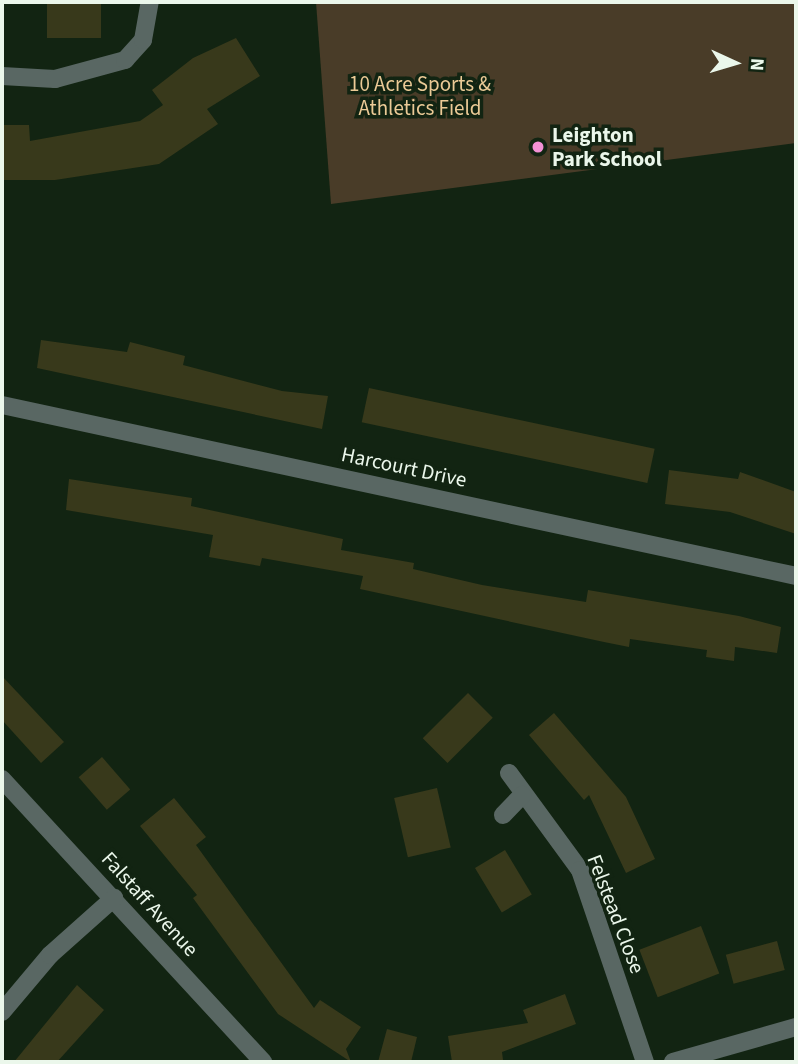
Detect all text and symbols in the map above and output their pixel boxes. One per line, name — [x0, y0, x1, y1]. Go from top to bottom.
north arrow — [700, 28, 770, 98]
text: N — [743, 57, 770, 72]
park label: 10 Acre Sports & Athletics Field — [349, 71, 491, 121]
place label: Leighton Park School — [552, 122, 662, 172]
marker: Leighton Park School — [530, 139, 546, 155]
street label: Harcourt Drive — [339, 441, 469, 493]
street label: Falstaff Avenue — [96, 846, 204, 962]
street label: Felstead Close — [582, 851, 650, 977]

